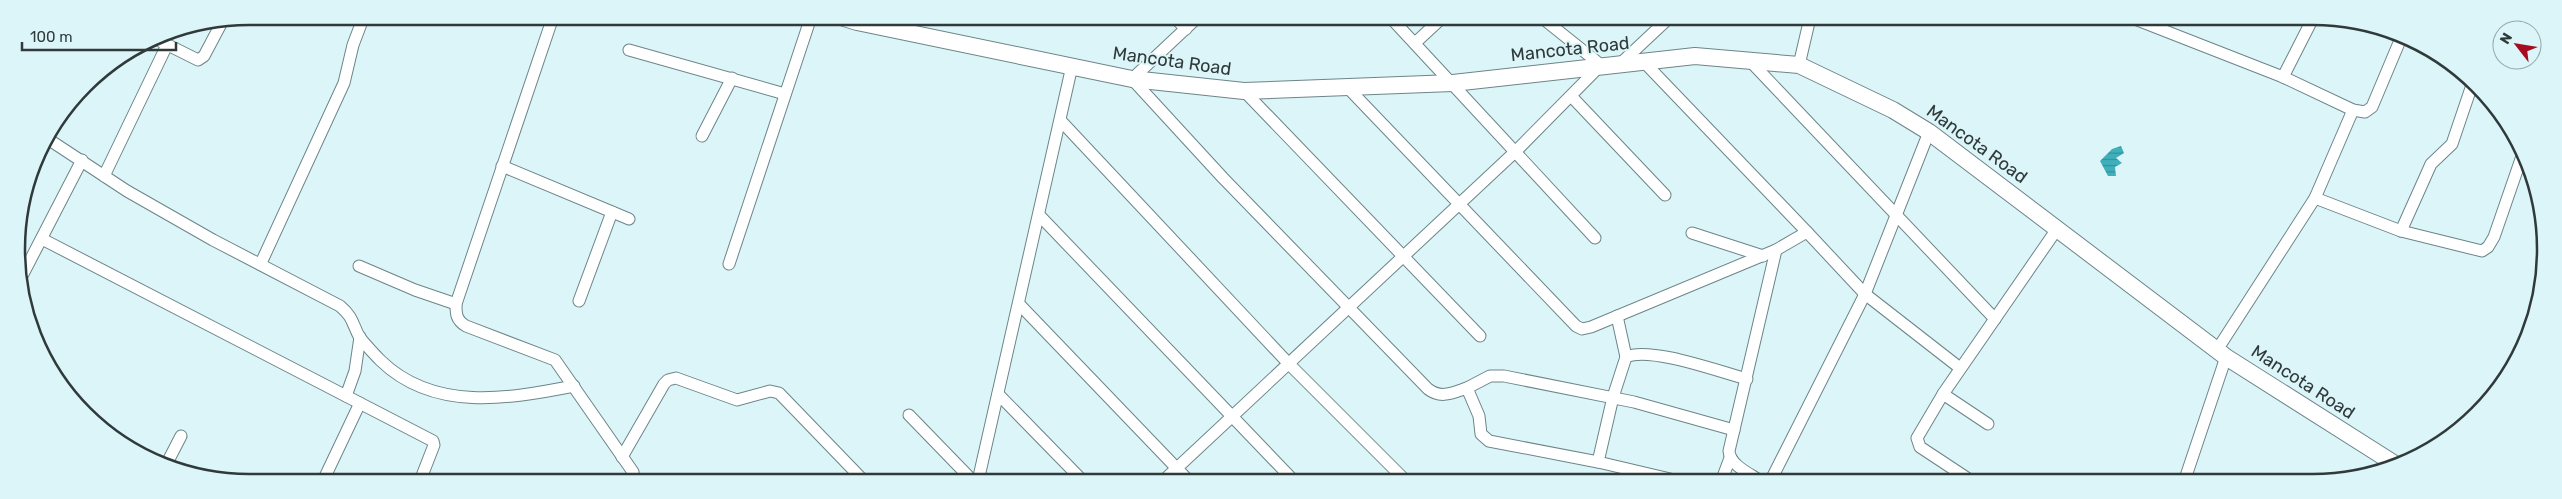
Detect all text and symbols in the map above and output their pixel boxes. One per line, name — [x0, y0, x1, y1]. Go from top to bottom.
scale bar — [22, 20, 176, 52]
north arrow — [2492, 20, 2542, 70]
text: 100 m — [30, 28, 72, 46]
text: N — [2496, 30, 2516, 47]
street label: Mancota Road — [1509, 32, 1631, 66]
street label: Mancota Road — [1111, 42, 1233, 80]
street label: Mancota Road — [1922, 100, 2032, 188]
street label: Mancota Road — [2247, 340, 2359, 424]

